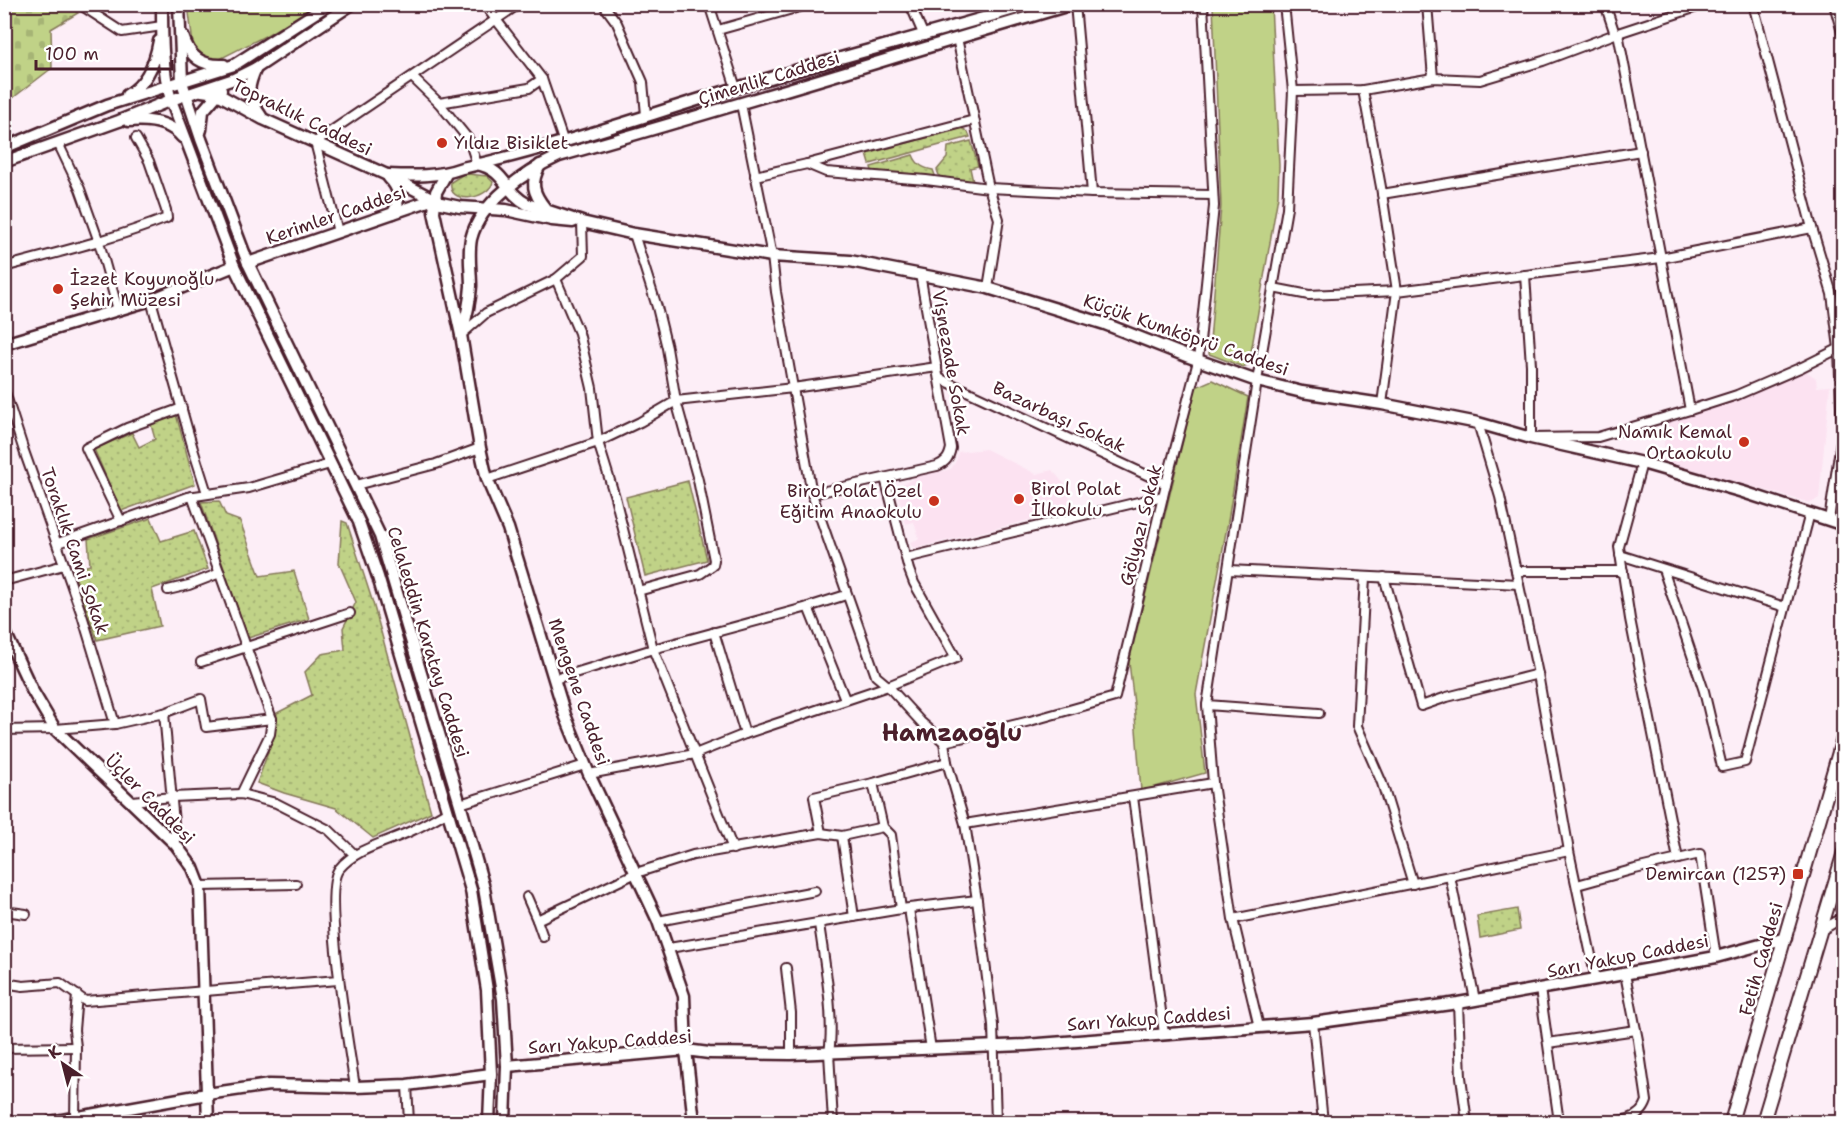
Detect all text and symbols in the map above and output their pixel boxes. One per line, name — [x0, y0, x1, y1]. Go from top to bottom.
scale bar — [36, 33, 172, 71]
text: 100 m — [45, 42, 99, 66]
street label: Çimenlik Caddesi — [695, 45, 843, 111]
street label: Topraklık Caddesi — [228, 73, 376, 161]
place label: Yıldız Bisiklet — [454, 131, 568, 155]
marker: Yıldız Bisiklet — [435, 136, 449, 150]
street label: Kerimler Caddesi — [263, 180, 409, 250]
place label: İzzet Koyunoğlu Şehir Müzesi — [70, 267, 214, 312]
marker: İzzet Koyunoğlu Şehir Müzesi — [51, 282, 65, 296]
street label: Vişnezade Sokak — [926, 288, 976, 438]
street label: Küçük Kumköprü Caddesi — [1080, 288, 1292, 382]
street label: Bazarbaşı Sokak — [989, 376, 1129, 458]
place label: Namık Kemal Ortaokulu — [1618, 420, 1733, 465]
marker: Namık Kemal Ortaokulu — [1737, 435, 1751, 449]
street label: Gölyazı Sokak — [1114, 462, 1168, 588]
street label: Toraklık Cami Sokak — [35, 464, 115, 638]
place label: Birol Polat İlkokulu — [1031, 477, 1122, 522]
place label: Birol Polat Özel Eğitim Anaokulu — [780, 479, 923, 524]
marker: Birol Polat İlkokulu — [1012, 492, 1026, 506]
marker: Birol Polat Özel Eğitim Anaokulu — [927, 494, 941, 508]
street label: Celaleddin Karatay Caddesi — [381, 524, 475, 760]
street label: Mengene Caddesi — [543, 615, 615, 769]
district label: Hamzaoğlu — [882, 717, 1022, 749]
street label: Üçler Caddesi — [100, 749, 200, 849]
place label: Demircan (1257) — [1645, 862, 1786, 886]
marker: Demircan (1257) — [1791, 867, 1805, 881]
street label: Fetih Caddesi — [1733, 899, 1789, 1019]
street label: Sarı Yakup Caddesi — [1545, 929, 1711, 983]
street label: Sarı Yakup Caddesi — [1066, 1001, 1232, 1037]
street label: Sarı Yakup Caddesi — [527, 1024, 693, 1060]
north arrow — [33, 1034, 93, 1094]
text: K — [44, 1040, 65, 1064]

